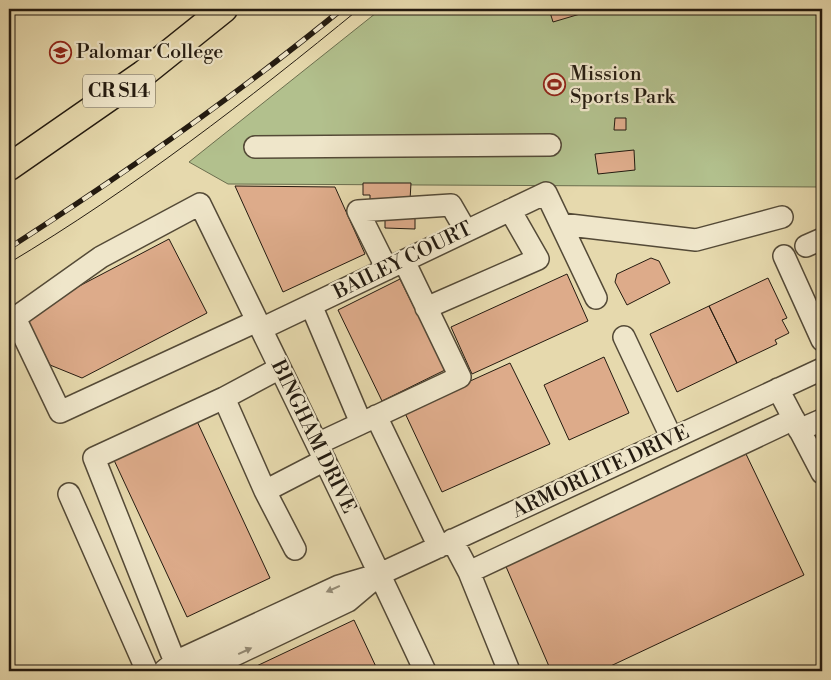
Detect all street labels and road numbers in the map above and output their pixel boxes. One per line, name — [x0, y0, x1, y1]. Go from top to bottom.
road number: CR S14 — [83, 74, 155, 108]
street label: BAILEY COURT — [329, 217, 476, 306]
street label: BINGHAM DRIVE — [265, 355, 361, 518]
street label: ARMORLITE DRIVE — [508, 420, 694, 524]

